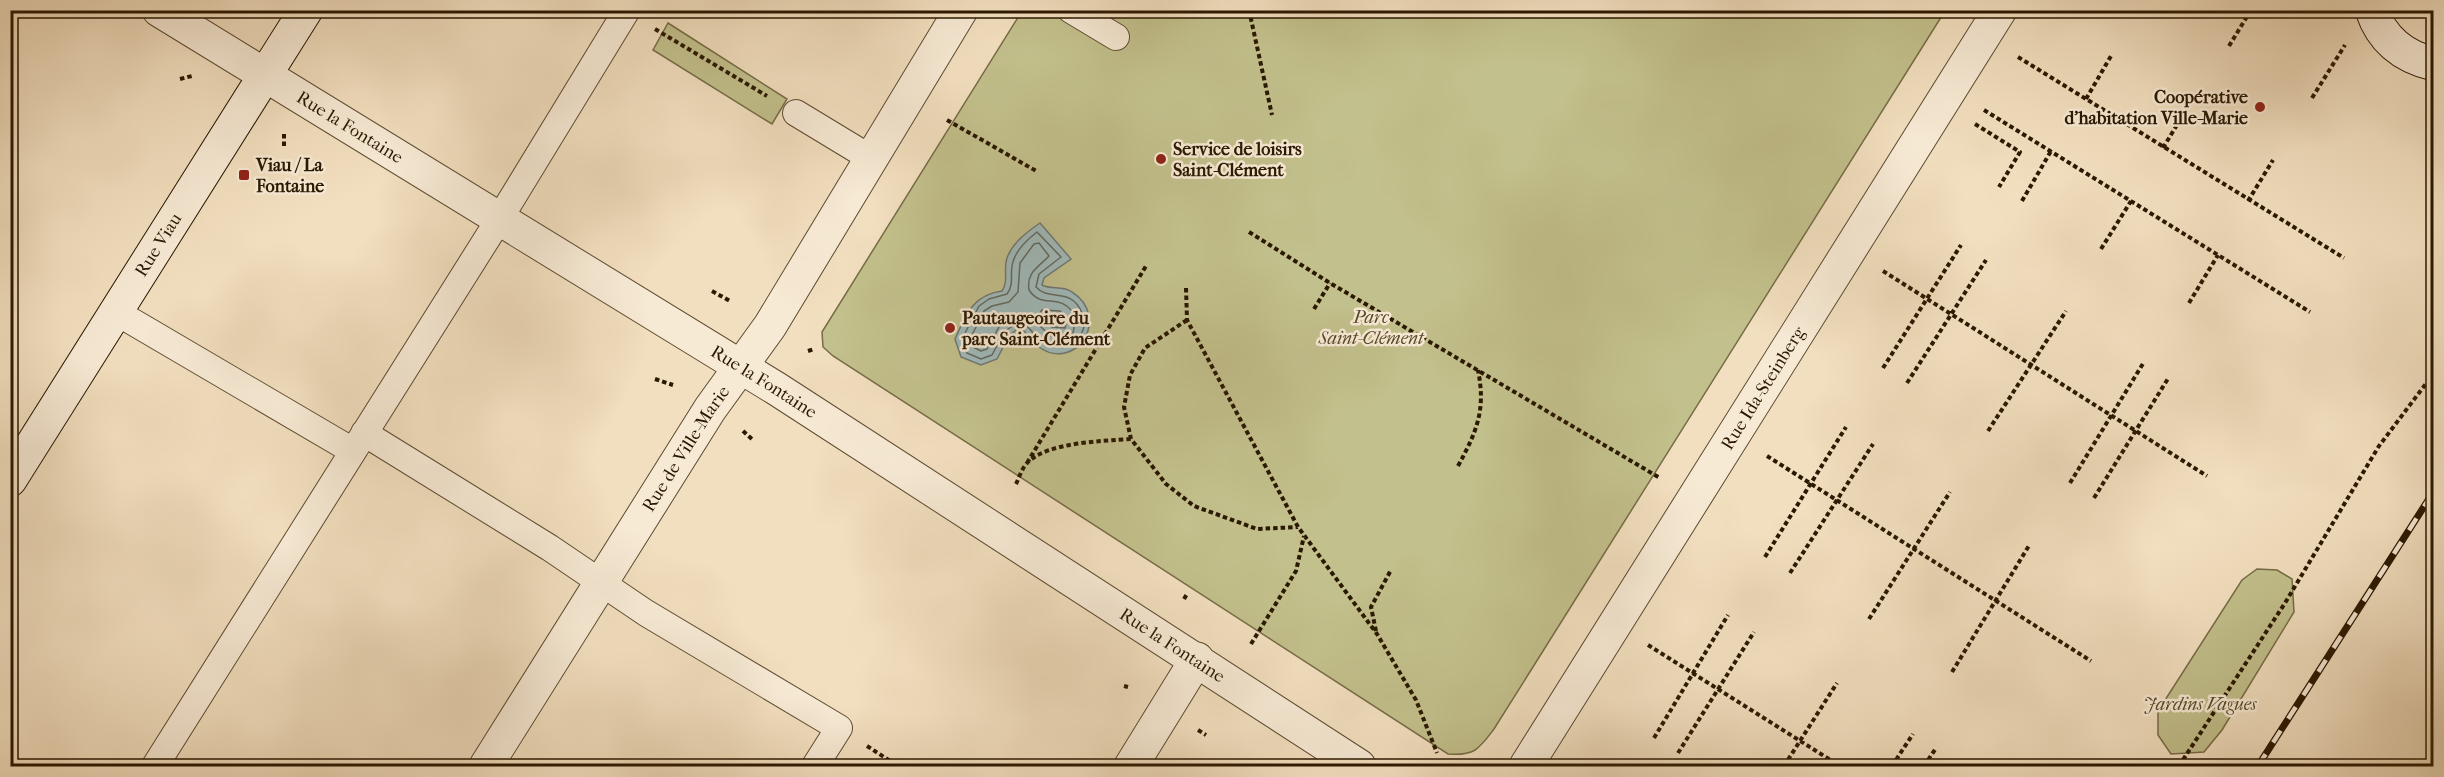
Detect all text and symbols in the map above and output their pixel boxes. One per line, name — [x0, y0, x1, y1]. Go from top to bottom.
street label: Rue la Fontaine — [293, 86, 407, 168]
place label: Coopérative d'habitation Ville-Marie — [2064, 87, 2248, 129]
marker: Coopérative d'habitation Ville-Marie — [2253, 100, 2267, 114]
place label: Service de loisirs Saint-Clément — [1173, 139, 1302, 181]
marker: Service de loisirs Saint-Clément — [1154, 152, 1168, 166]
place label: Viau / La Fontaine — [255, 155, 324, 197]
marker: Viau / La Fontaine — [237, 168, 251, 182]
street label: Rue Viau — [130, 209, 186, 280]
park label: Parc Saint-Clément — [1317, 307, 1425, 349]
place label: Pautaugeoire du parc Saint-Clément — [961, 308, 1111, 350]
marker: Pautaugeoire du parc Saint-Clément — [943, 321, 957, 335]
street label: Rue Ida-Steinberg — [1717, 322, 1810, 454]
street label: Rue la Fontaine — [707, 341, 821, 423]
street label: Rue de Ville-Marie — [638, 382, 734, 515]
street label: Rue la Fontaine — [1116, 603, 1229, 687]
park label: Jardins Vagues — [2143, 694, 2257, 715]

